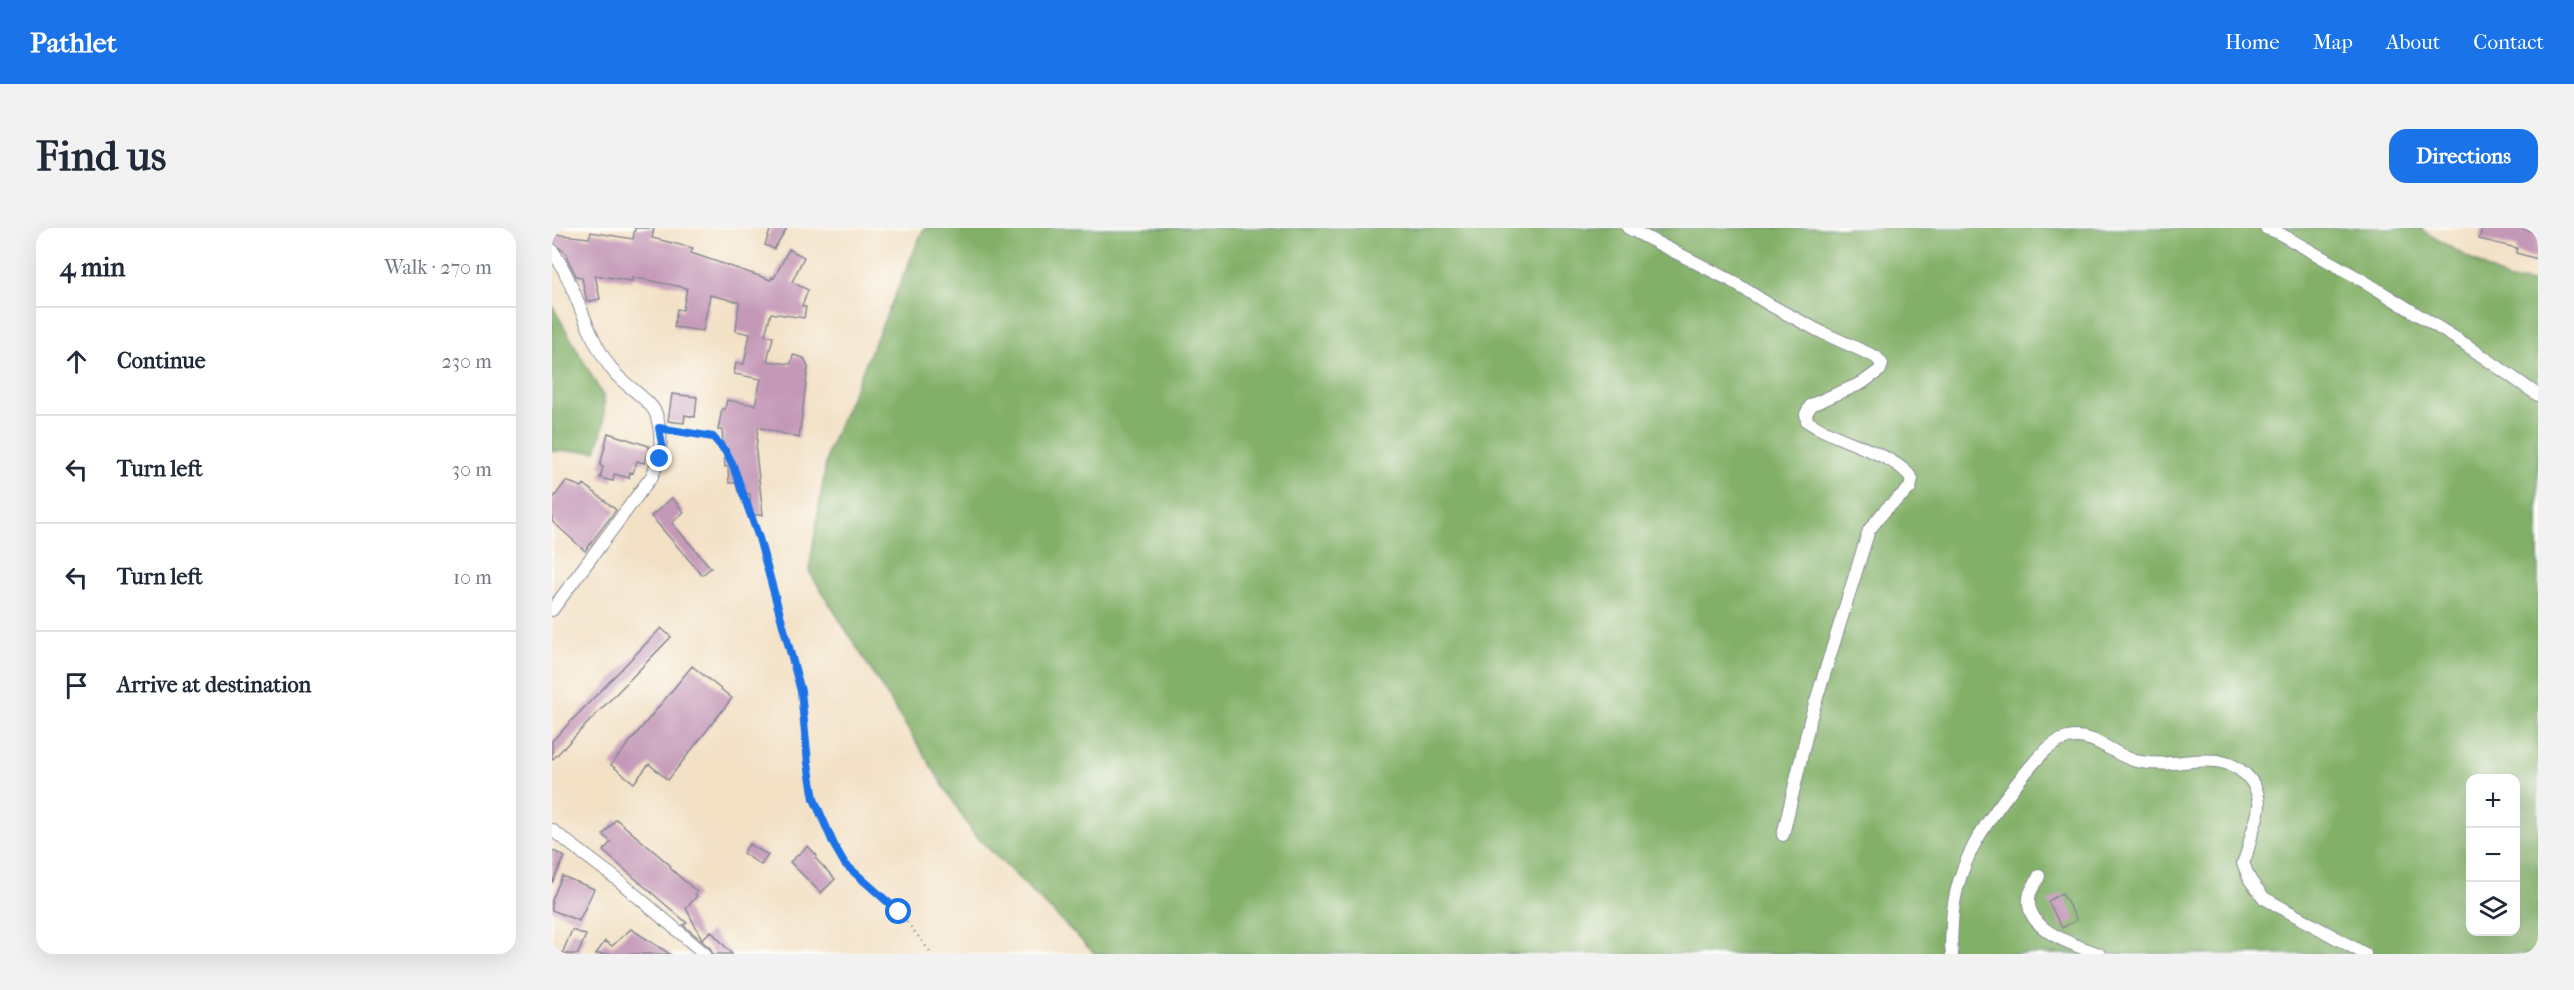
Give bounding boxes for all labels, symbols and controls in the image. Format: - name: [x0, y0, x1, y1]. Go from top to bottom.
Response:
- text: Pathlet: [30, 26, 117, 59]
- text: Home: [2225, 30, 2280, 54]
- text: Map: [2313, 30, 2353, 54]
- text: About: [2386, 30, 2440, 54]
- text: Contact: [2473, 30, 2544, 54]
- button: Directions: [2389, 129, 2538, 183]
- text: Find us: [36, 132, 166, 181]
- text: 4 min: [60, 252, 125, 283]
- text: Walk · 270 m: [384, 256, 492, 279]
- icon: ahead: [60, 345, 93, 378]
- text: Continue: [117, 348, 206, 374]
- text: 230 m: [442, 350, 492, 373]
- route end: [646, 445, 672, 471]
- icon: left: [60, 453, 93, 486]
- text: Turn left: [117, 456, 203, 482]
- text: 30 m: [452, 458, 492, 481]
- icon: left: [60, 561, 93, 594]
- text: Turn left: [117, 564, 203, 590]
- text: 10 m: [453, 566, 492, 589]
- icon: arrive: [60, 669, 93, 702]
- text: Arrive at destination: [117, 672, 311, 698]
- map controls: [2466, 774, 2520, 936]
- button: +: [2466, 774, 2520, 828]
- button: −: [2466, 828, 2520, 882]
- button: layers: [2466, 882, 2520, 936]
- route start: [885, 898, 911, 924]

